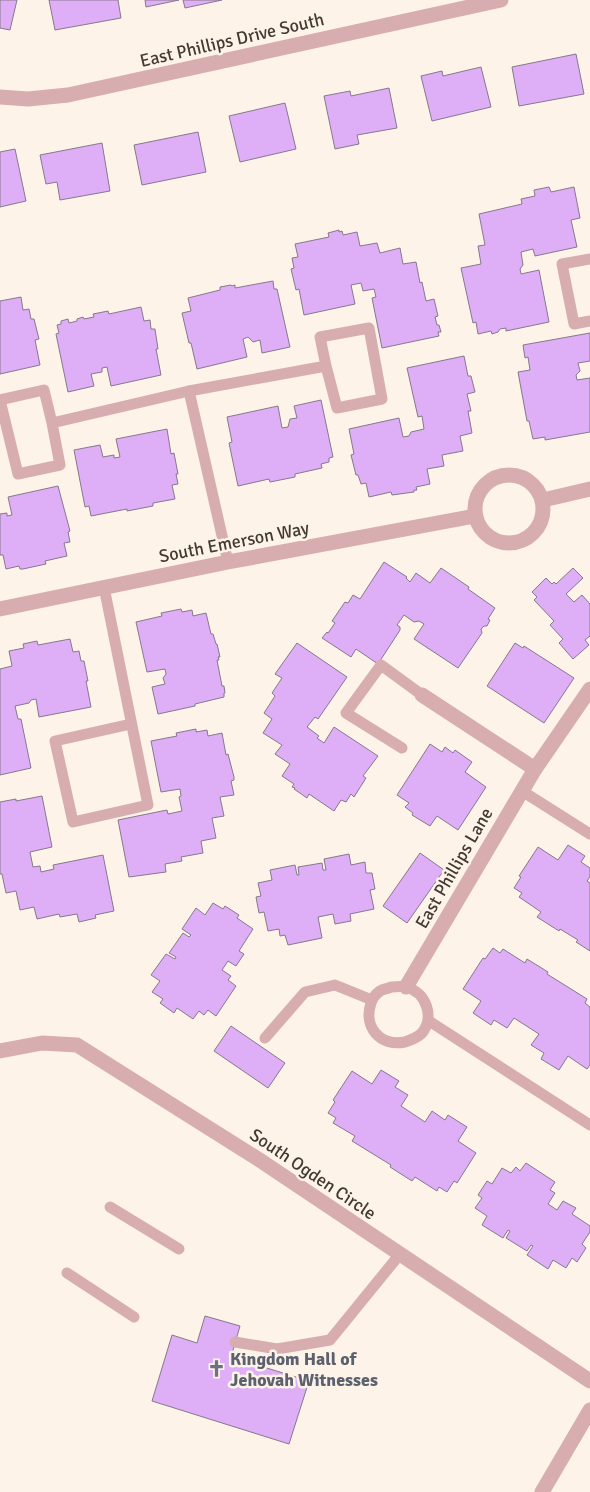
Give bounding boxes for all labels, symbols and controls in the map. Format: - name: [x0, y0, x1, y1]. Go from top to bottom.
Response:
- street label: East Phillips Drive South: [138, 8, 326, 72]
- street label: South Emerson Way: [157, 517, 311, 567]
- street label: East Phillips Lane: [410, 804, 498, 932]
- street label: South Ogden Circle: [246, 1124, 380, 1224]
- place label: Kingdom Hall of Jehovah Witnesses: [230, 1348, 378, 1391]
- church icon: Kingdom Hall of Jehovah Witnesses: [206, 1359, 226, 1379]

